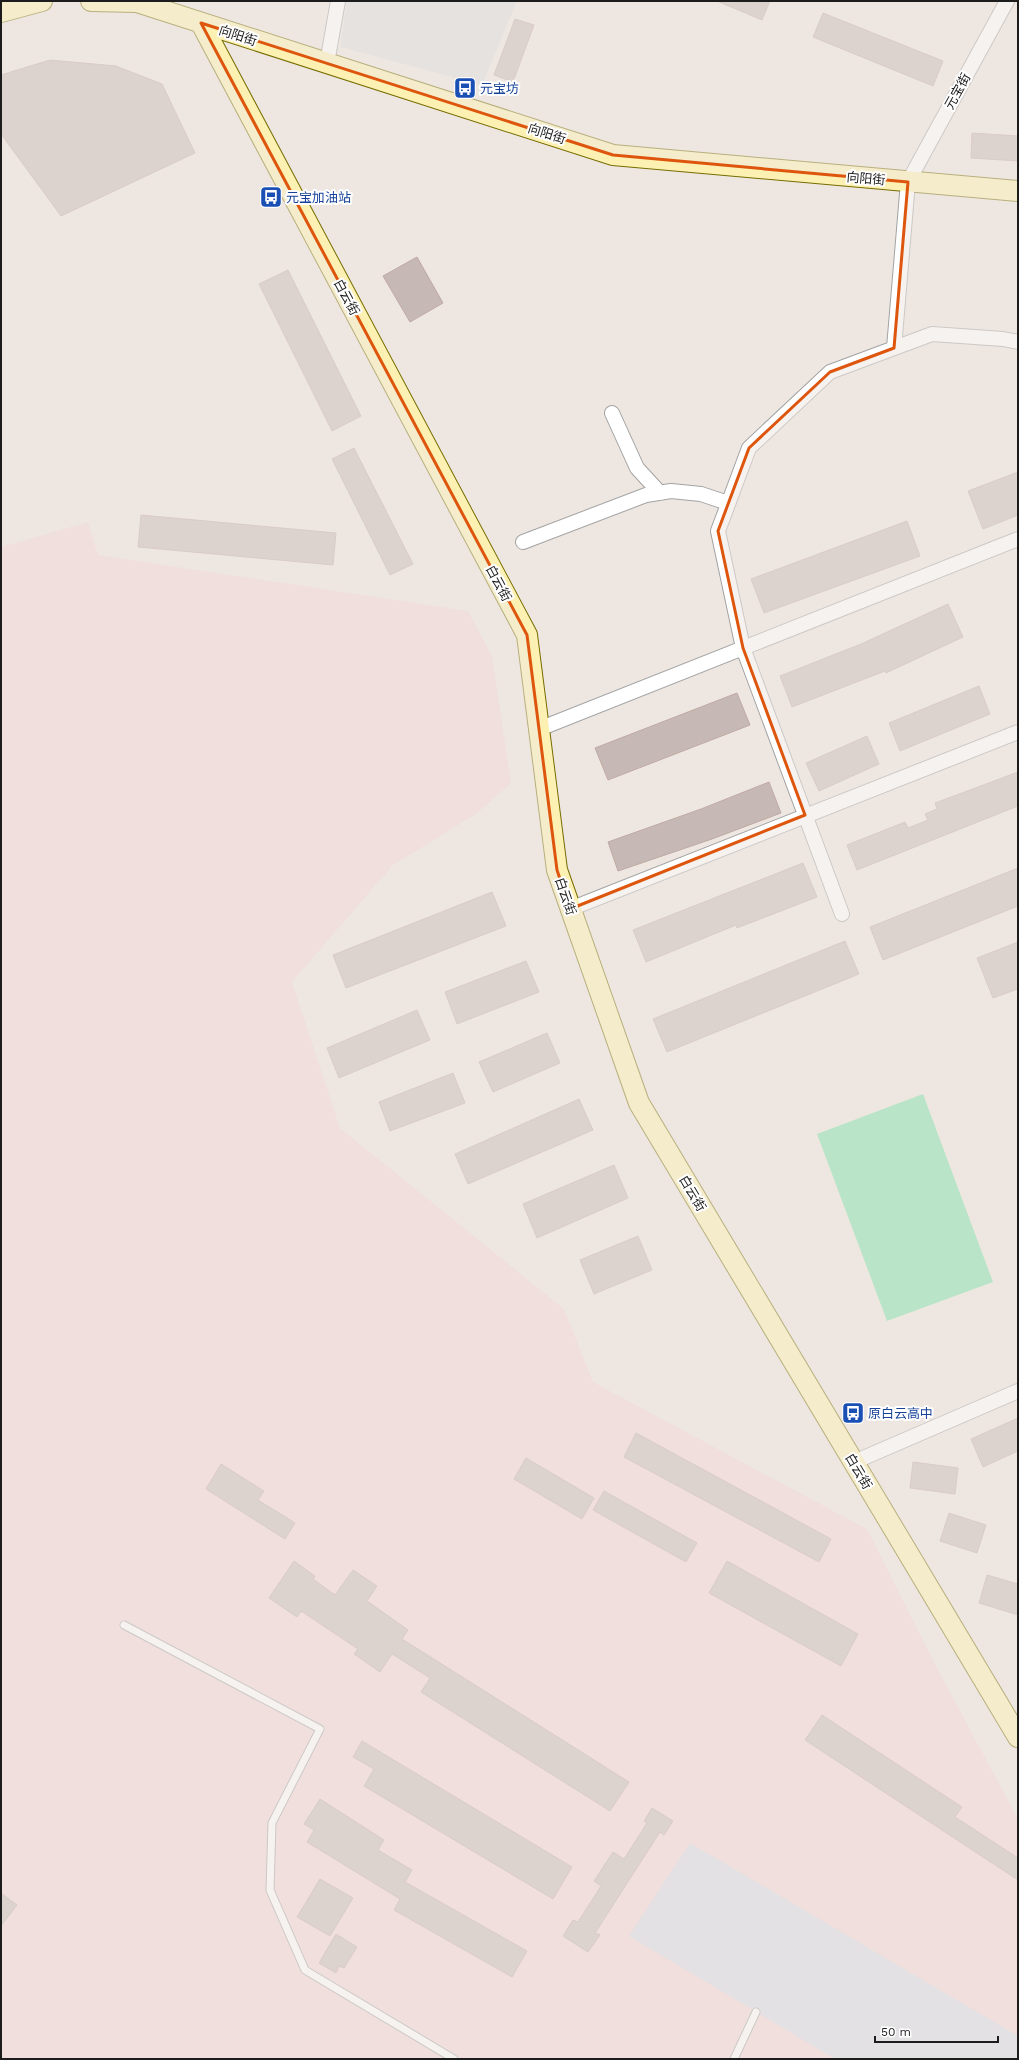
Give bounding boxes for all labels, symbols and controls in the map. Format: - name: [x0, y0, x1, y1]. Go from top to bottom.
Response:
- street label: 向阳街: [217, 22, 259, 49]
- street label: 元宝街: [941, 71, 973, 112]
- bus stop icon: 元宝坊: [452, 75, 478, 101]
- place label: 元宝坊: [480, 81, 519, 96]
- street label: 向阳街: [526, 120, 568, 147]
- street label: 向阳街: [846, 169, 886, 188]
- bus stop icon: 元宝加油站: [258, 184, 284, 210]
- place label: 元宝加油站: [286, 190, 351, 205]
- street label: 白云街: [331, 276, 362, 318]
- street label: 白云街: [483, 562, 514, 604]
- street label: 白云街: [552, 875, 579, 917]
- street label: 白云街: [676, 1173, 709, 1214]
- bus stop icon: 原白云高中: [840, 1400, 866, 1426]
- place label: 原白云高中: [868, 1406, 933, 1421]
- street label: 白云街: [842, 1451, 875, 1492]
- scale bar: [875, 2018, 998, 2044]
- text: 50 m: [881, 2025, 911, 2039]

